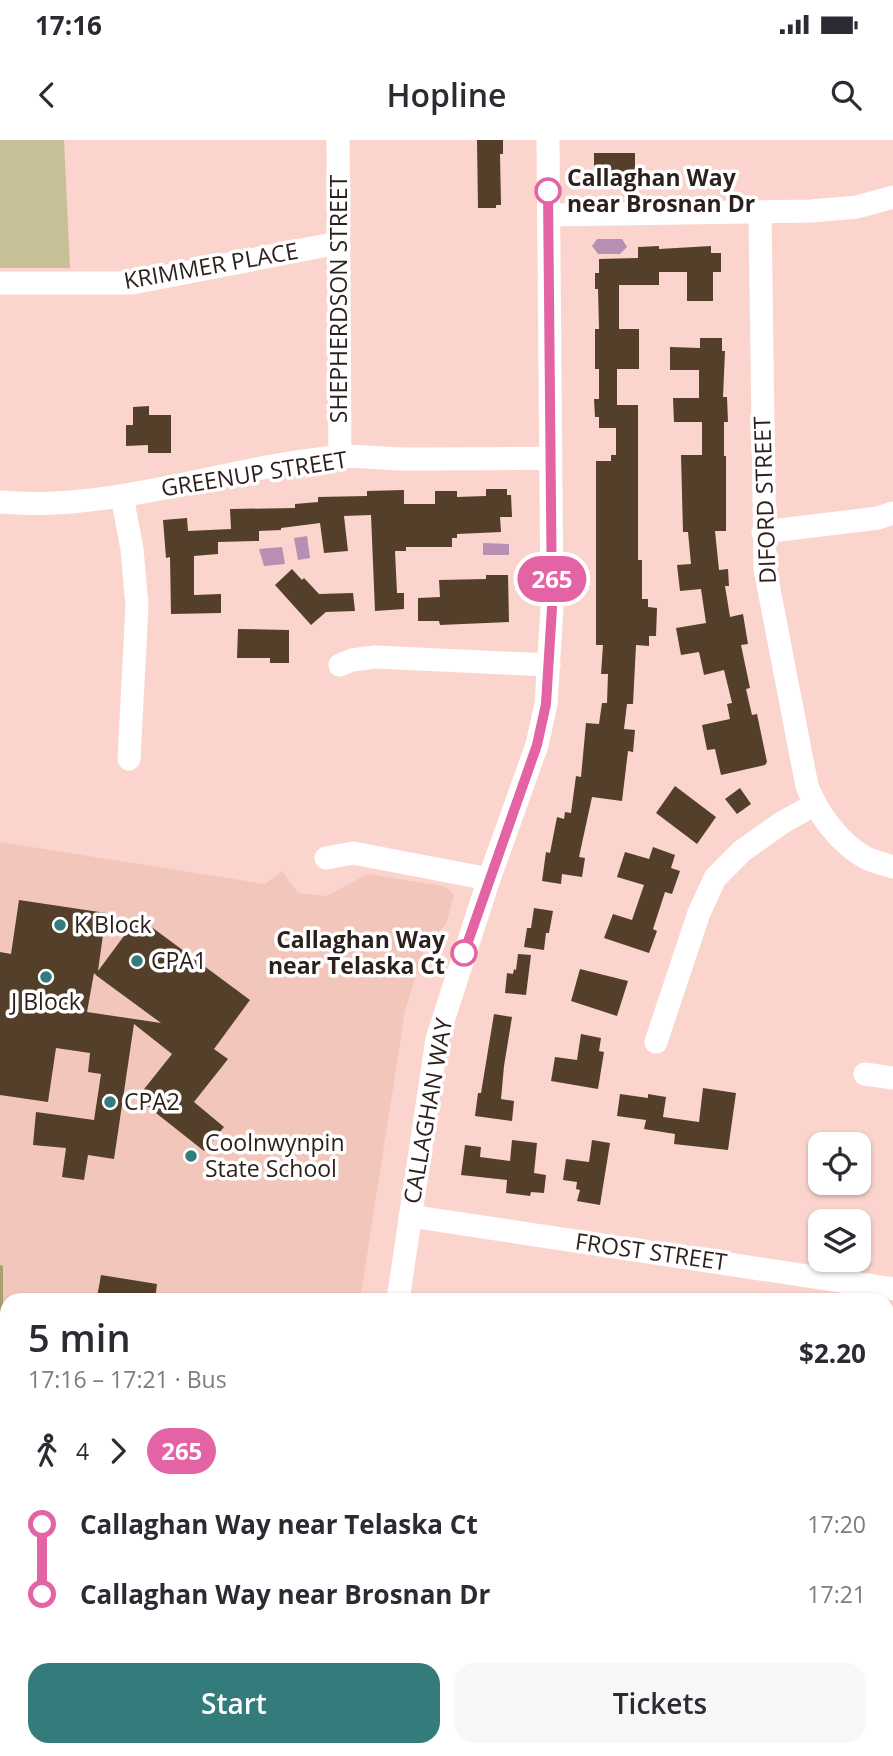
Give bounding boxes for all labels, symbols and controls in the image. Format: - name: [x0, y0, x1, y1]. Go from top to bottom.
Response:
- text: 17:16: [35, 7, 102, 43]
- text: Hopline: [386, 73, 507, 116]
- icon: back: [28, 76, 66, 114]
- icon: search: [827, 76, 865, 114]
- place label: Callaghan Way near Brosnan Dr: [567, 161, 755, 219]
- street label: SHEPHERDSON STREET: [322, 175, 354, 423]
- marker: Callaghan Way near Brosnan Dr: [535, 178, 561, 204]
- street label: KRIMMER PLACE: [121, 234, 301, 296]
- street label: DIFORD STREET: [745, 415, 783, 584]
- street label: GREENUP STREET: [158, 442, 350, 504]
- line badge: 265: [512, 556, 592, 602]
- text: 265: [531, 562, 573, 595]
- place label: K Block: [74, 908, 152, 940]
- marker: K Block: [52, 917, 68, 933]
- place label: Callaghan Way near Telaska Ct: [268, 923, 446, 981]
- marker: Callaghan Way near Telaska Ct: [451, 940, 477, 966]
- place label: CPA1: [151, 944, 207, 976]
- marker: CPA1: [129, 953, 145, 969]
- marker: J Block: [38, 969, 54, 985]
- place label: J Block: [9, 985, 81, 1017]
- street label: CALLAGHAN WAY: [395, 1015, 459, 1206]
- place label: CPA2: [124, 1085, 180, 1117]
- marker: CPA2: [102, 1094, 118, 1110]
- place label: Coolnwynpin State School: [205, 1126, 345, 1184]
- map controls: [808, 1132, 871, 1272]
- button: locate: [808, 1132, 871, 1195]
- marker: Coolnwynpin State School: [183, 1148, 199, 1164]
- button: layers: [808, 1209, 871, 1272]
- street label: FROST STREET: [573, 1225, 729, 1278]
- text: 5 min: [28, 1311, 131, 1363]
- text: $2.20: [799, 1335, 866, 1371]
- text: 17:16 – 17:21 · Bus: [28, 1363, 227, 1395]
- icon: walk: [28, 1432, 66, 1470]
- icon: forward: [99, 1432, 137, 1470]
- text: 265: [161, 1434, 202, 1467]
- text: 4: [76, 1435, 89, 1467]
- text: Callaghan Way near Telaska Ct: [80, 1506, 478, 1542]
- text: 17:20: [807, 1508, 866, 1540]
- text: Callaghan Way near Brosnan Dr: [80, 1576, 490, 1612]
- text: 17:21: [807, 1578, 866, 1610]
- button: Start: [28, 1663, 440, 1743]
- button: Tickets: [454, 1663, 866, 1743]

